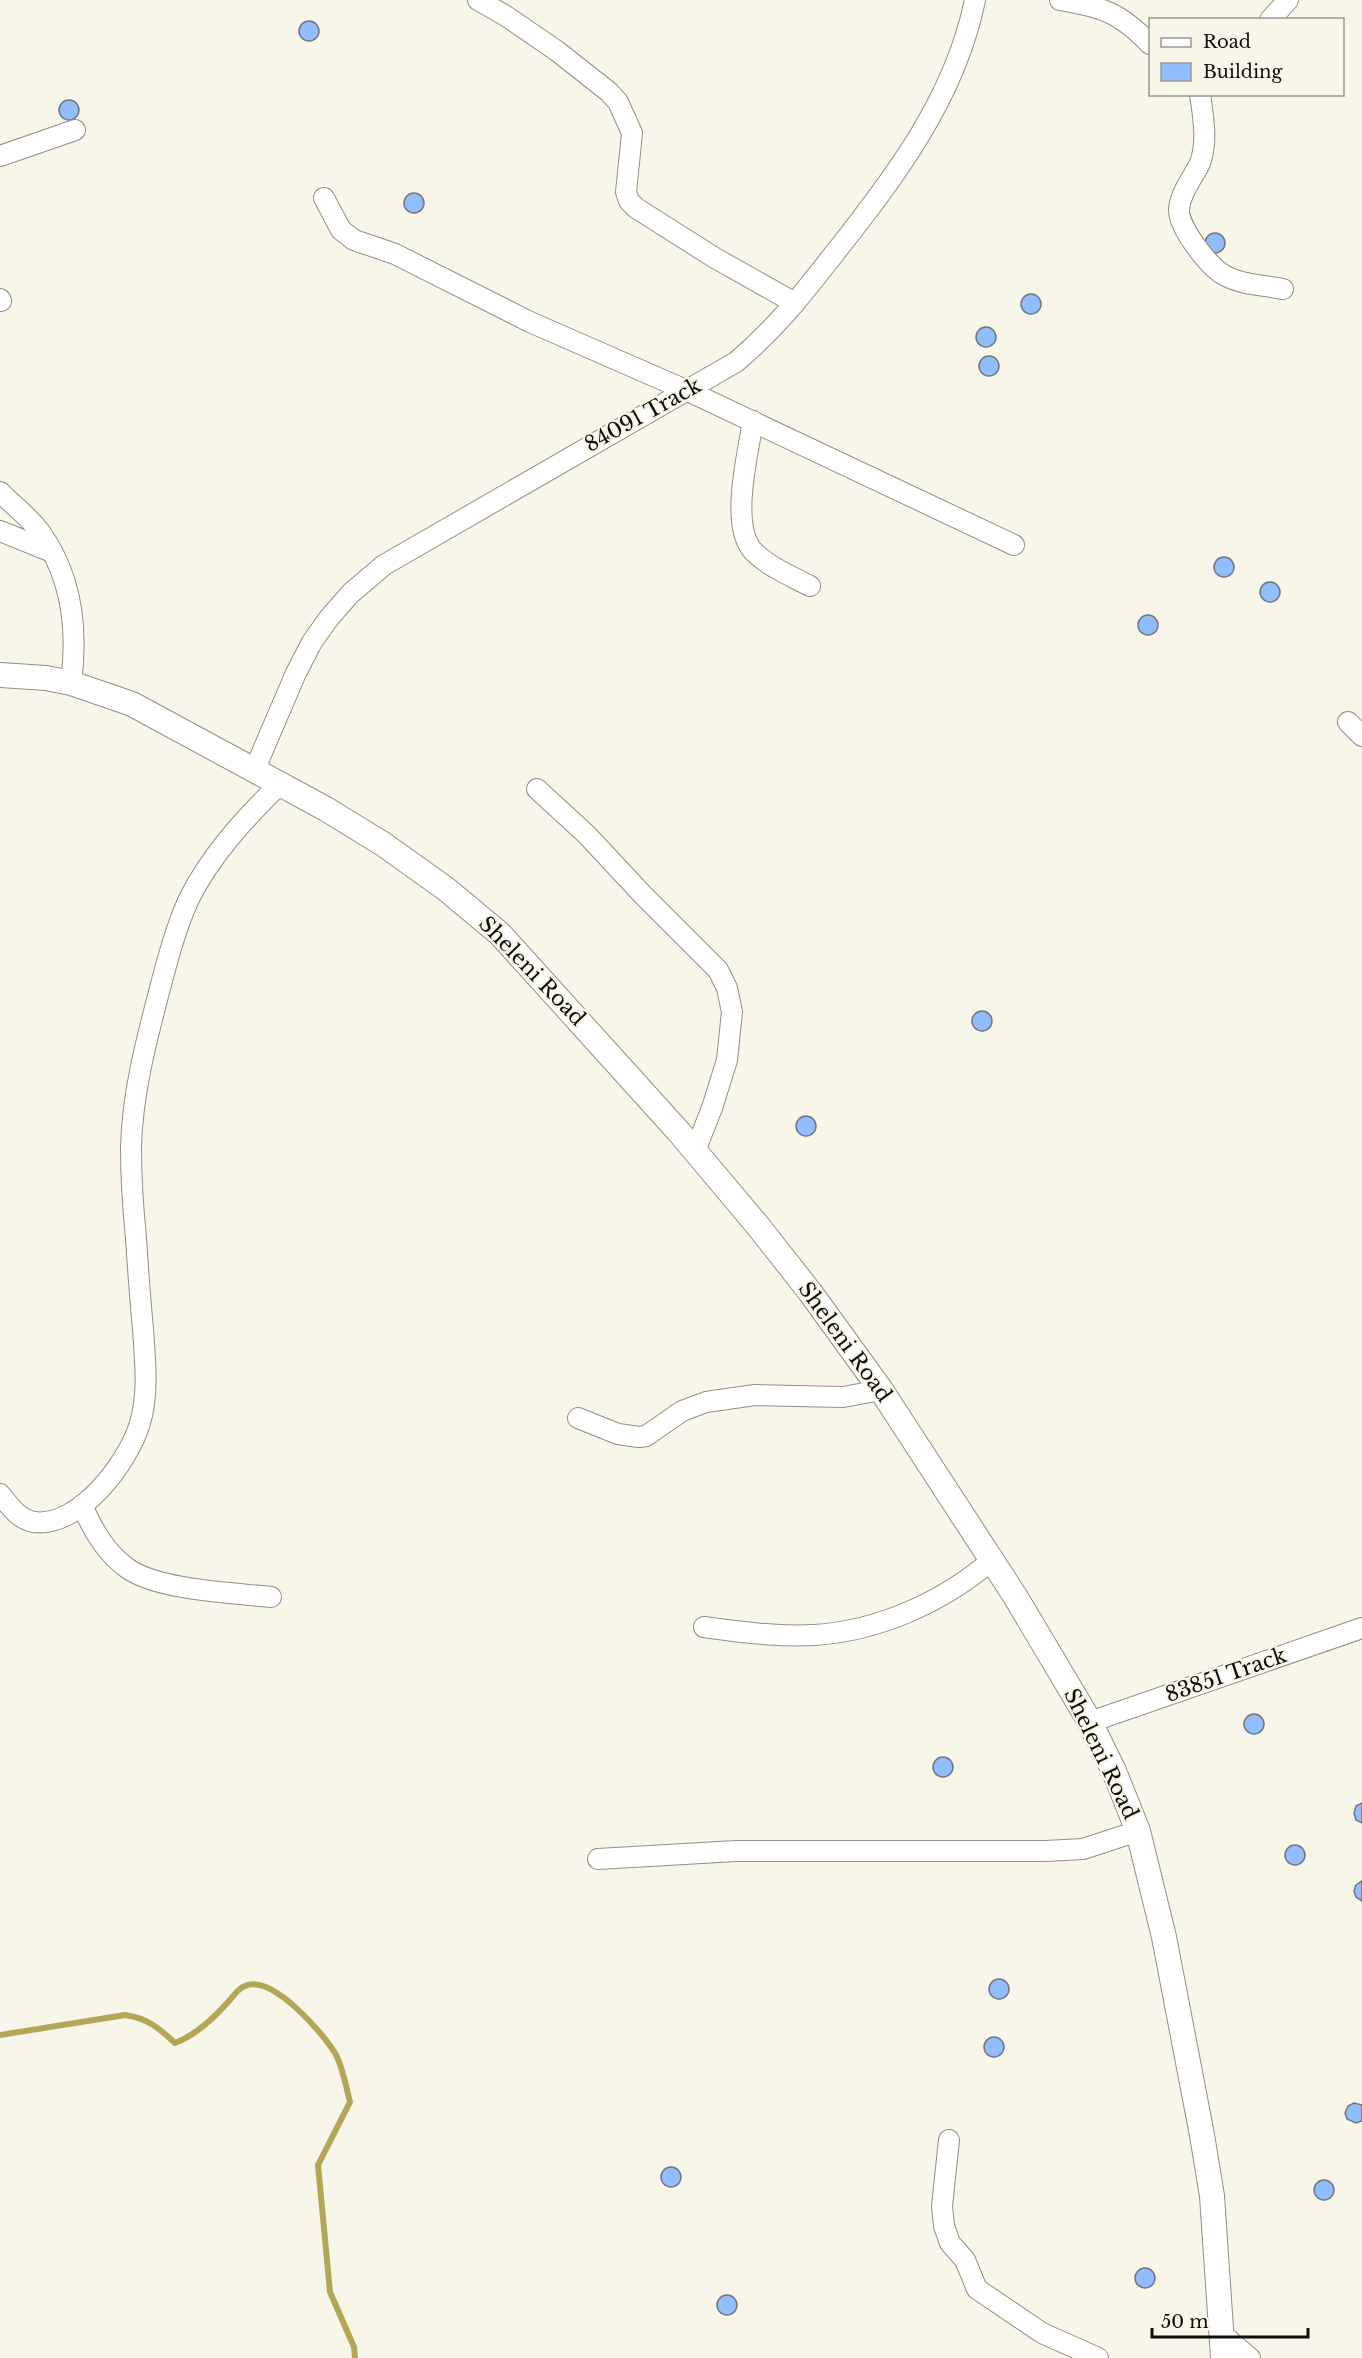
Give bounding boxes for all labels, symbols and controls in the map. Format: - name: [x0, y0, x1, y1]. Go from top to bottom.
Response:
- legend: [1149, 18, 1344, 96]
- text: Road: [1203, 31, 1251, 53]
- text: Building: [1203, 61, 1282, 83]
- street label: 84091 Track: [580, 372, 706, 458]
- street label: Sheleni Road: [473, 911, 591, 1031]
- street label: Sheleni Road: [793, 1277, 897, 1407]
- street label: 83851 Track: [1162, 1642, 1290, 1708]
- street label: Sheleni Road: [1058, 1684, 1144, 1824]
- scale bar: [1152, 2301, 1308, 2339]
- text: 50 m: [1161, 2311, 1209, 2333]

